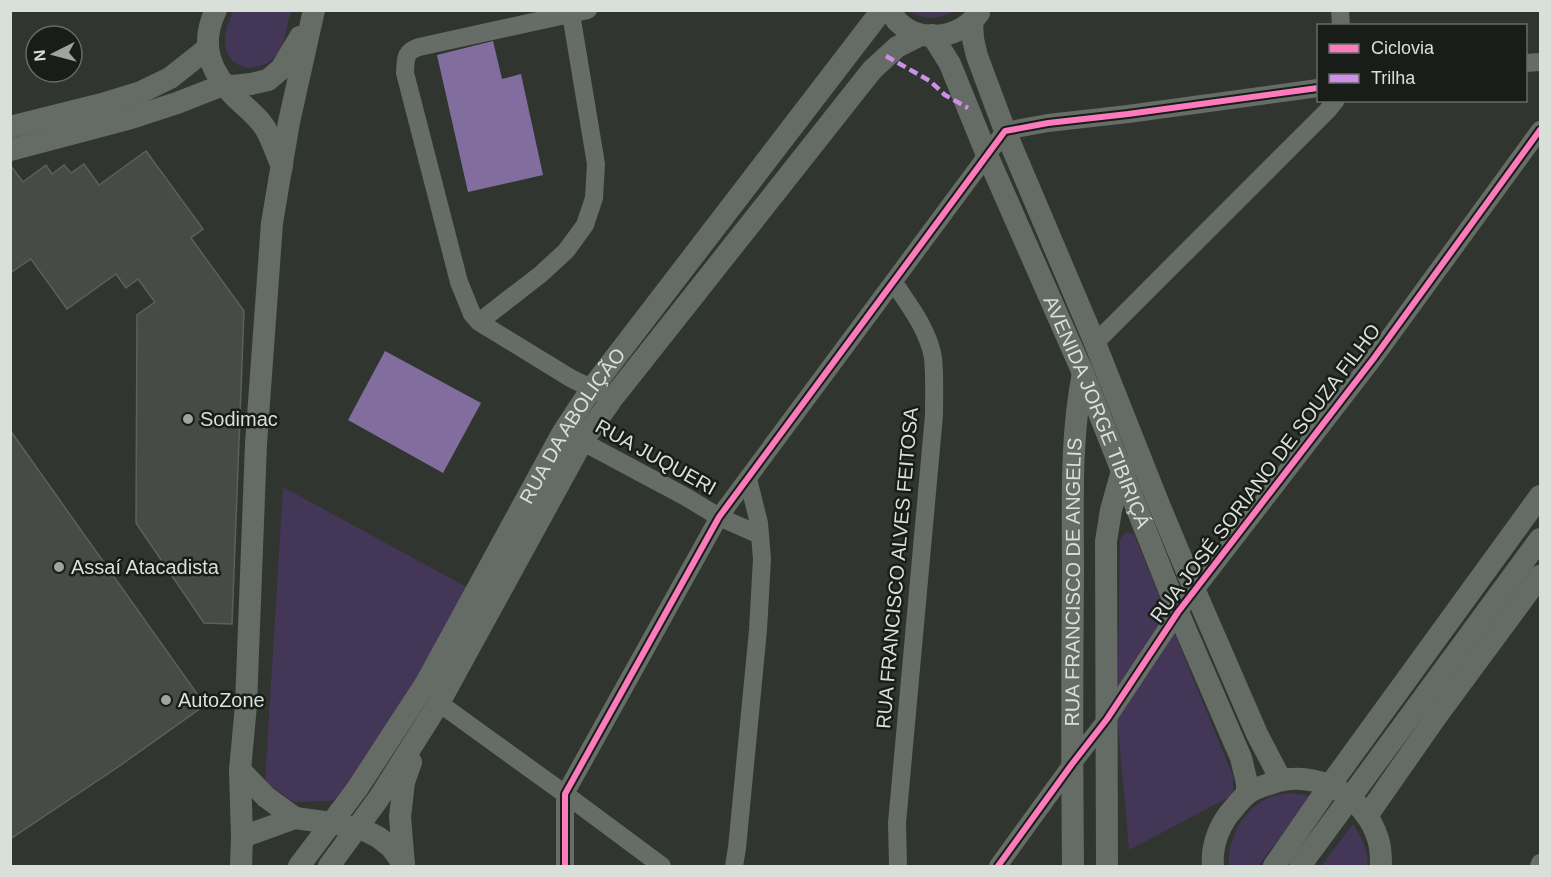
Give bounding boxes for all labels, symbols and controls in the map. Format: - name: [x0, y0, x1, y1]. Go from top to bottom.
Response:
- north arrow: [24, 24, 84, 84]
- legend: [1317, 24, 1527, 102]
- text: Ciclovia: [1371, 38, 1435, 58]
- text: N: [31, 49, 49, 62]
- text: Trilha: [1371, 68, 1416, 88]
- street label: AVENIDA JORGE TIBIRIÇÁ: [1039, 292, 1155, 532]
- street label: RUA JOSÉ SORIANO DE SOUZA FILHO: [1146, 319, 1384, 627]
- street label: RUA DA ABOLIÇÃO: [515, 344, 630, 507]
- street label: RUA FRANCISCO ALVES FEITOSA: [872, 406, 922, 730]
- place label: Sodimac: [200, 408, 278, 430]
- marker: Sodimac: [181, 412, 195, 426]
- street label: RUA JUQUERI: [592, 415, 720, 499]
- street label: RUA FRANCISCO DE ANGELIS: [1061, 437, 1086, 727]
- place label: Assaí Atacadista: [71, 556, 220, 578]
- marker: Assaí Atacadista: [52, 560, 66, 574]
- place label: AutoZone: [178, 689, 265, 711]
- marker: AutoZone: [159, 693, 173, 707]

